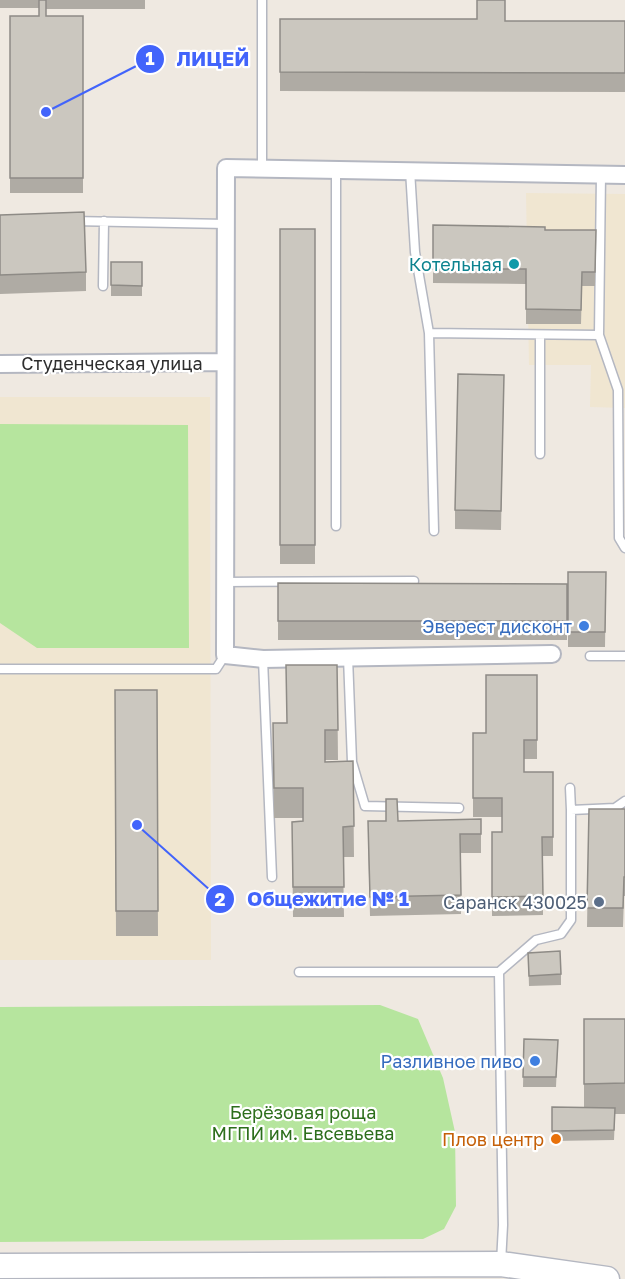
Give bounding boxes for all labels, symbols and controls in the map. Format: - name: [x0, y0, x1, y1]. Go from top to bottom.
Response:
- callout: ЛИЦЕЙ: [135, 40, 262, 78]
- text: ЛИЦЕЙ: [177, 46, 249, 70]
- text: 1: [145, 47, 155, 69]
- place label: Котельная: [409, 253, 502, 275]
- marker: Котельная: [507, 257, 521, 271]
- street label: Студенческая улица: [21, 352, 203, 374]
- place label: Эверест дисконт: [422, 615, 572, 637]
- marker: Эверест дисконт: [577, 619, 591, 633]
- callout: Общежитие № 1: [205, 880, 421, 918]
- text: Общежитие № 1: [247, 886, 409, 910]
- text: 2: [215, 888, 226, 910]
- place label: Саранск 430025: [443, 891, 587, 913]
- marker: Саранск 430025: [592, 895, 606, 909]
- place label: Разливное пиво: [380, 1050, 523, 1072]
- marker: Разливное пиво: [528, 1054, 542, 1068]
- park label: Берёзовая роща МГПИ им. Евсевьева: [211, 1101, 395, 1144]
- place label: Плов центр: [442, 1128, 544, 1150]
- marker: Плов центр: [549, 1132, 563, 1146]

